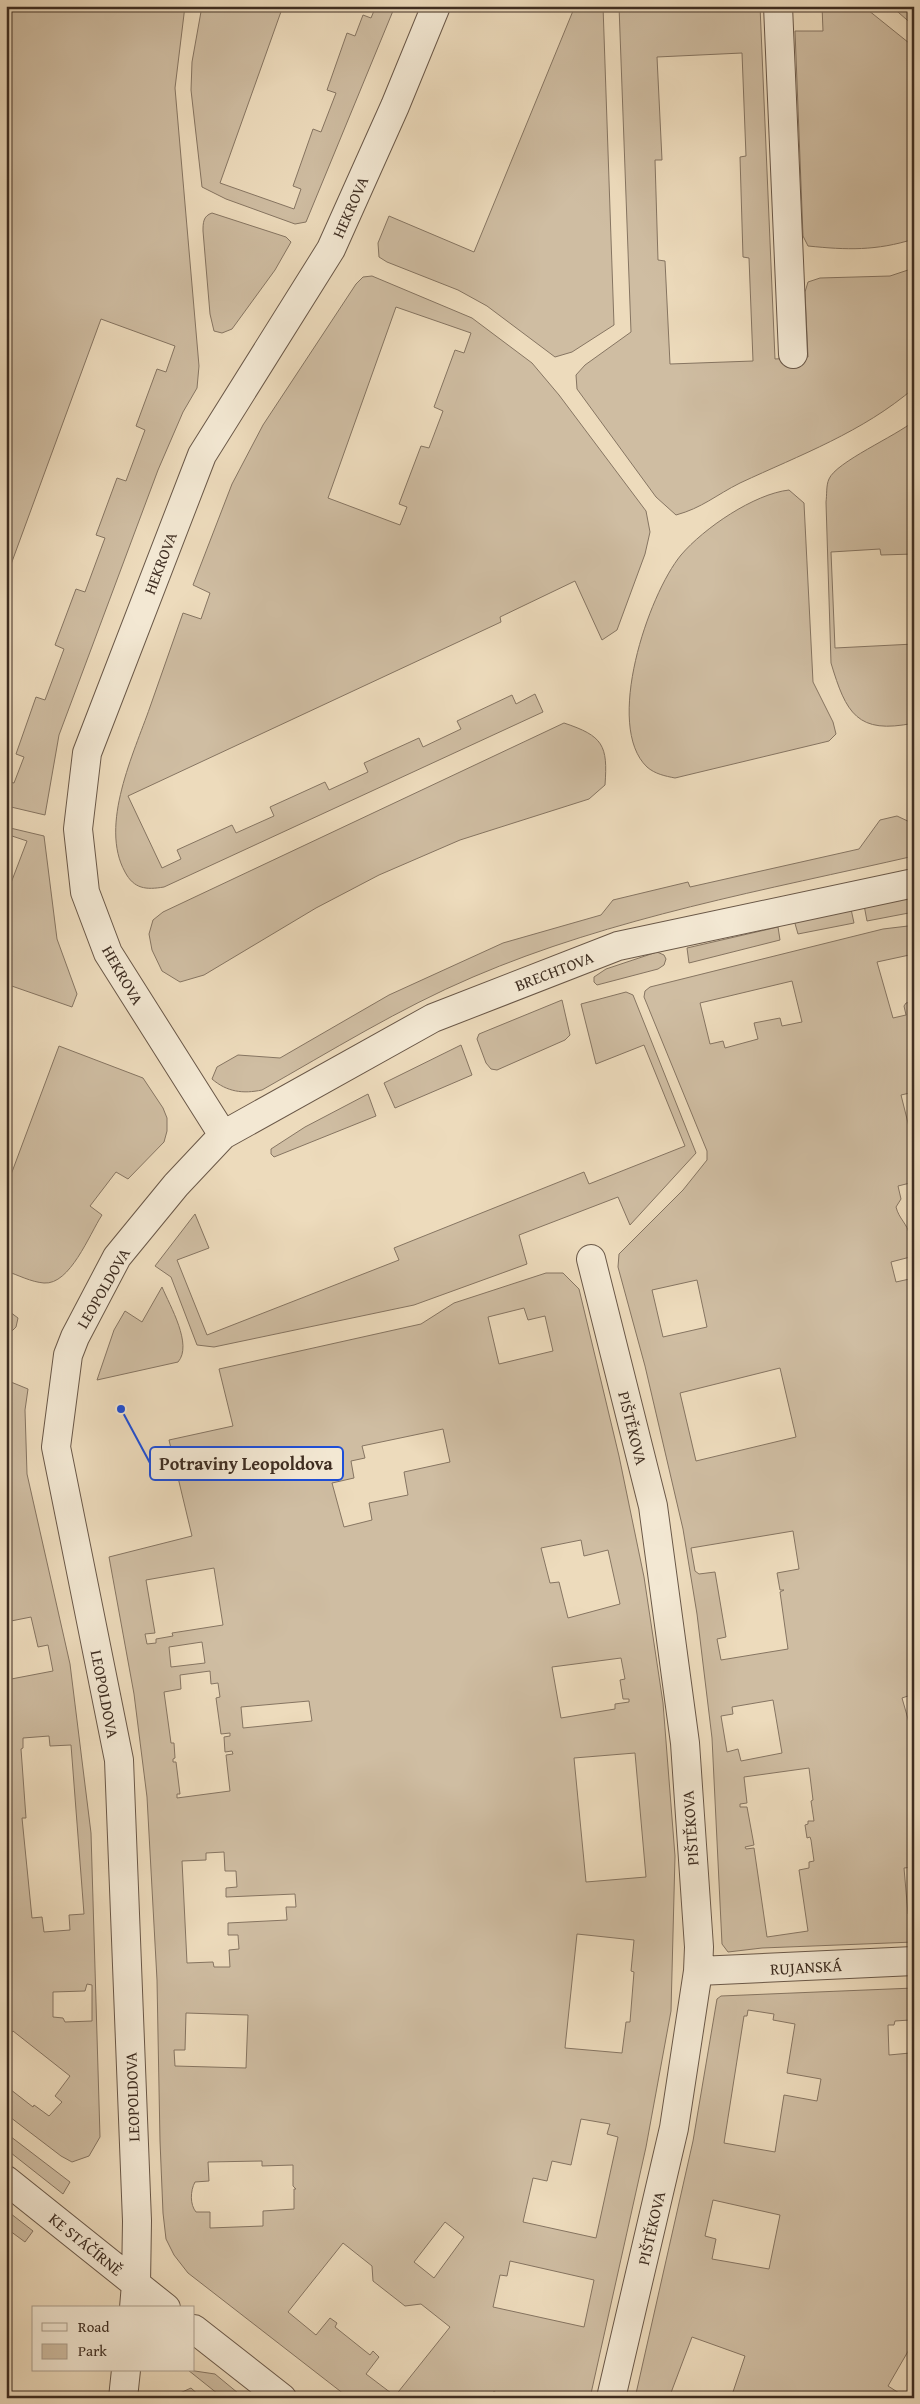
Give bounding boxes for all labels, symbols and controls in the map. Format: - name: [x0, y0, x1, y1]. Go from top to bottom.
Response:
- street label: HEKROVA: [326, 172, 374, 242]
- street label: HEKROVA: [137, 528, 183, 598]
- street label: HEKROVA: [96, 941, 150, 1010]
- street label: BRECHTOVA: [511, 945, 597, 997]
- street label: LEOPOLDOVA: [70, 1243, 136, 1333]
- street label: PIŠTĚKOVA: [612, 1389, 654, 1468]
- callout: Potraviny Leopoldova: [150, 1447, 343, 1480]
- text: Potraviny Leopoldova: [159, 1450, 333, 1477]
- street label: LEOPOLDOVA: [85, 1648, 125, 1740]
- street label: PIŠTĚKOVA: [675, 1789, 705, 1866]
- street label: RUJANSKÁ: [769, 1953, 843, 1981]
- street label: LEOPOLDOVA: [118, 2052, 146, 2142]
- street label: PIŠTĚKOVA: [631, 2188, 671, 2267]
- street label: KE STÁČÍRNĚ: [44, 2207, 128, 2281]
- legend: [32, 2306, 195, 2372]
- text: Road: [78, 2316, 109, 2337]
- text: Park: [78, 2340, 107, 2361]

